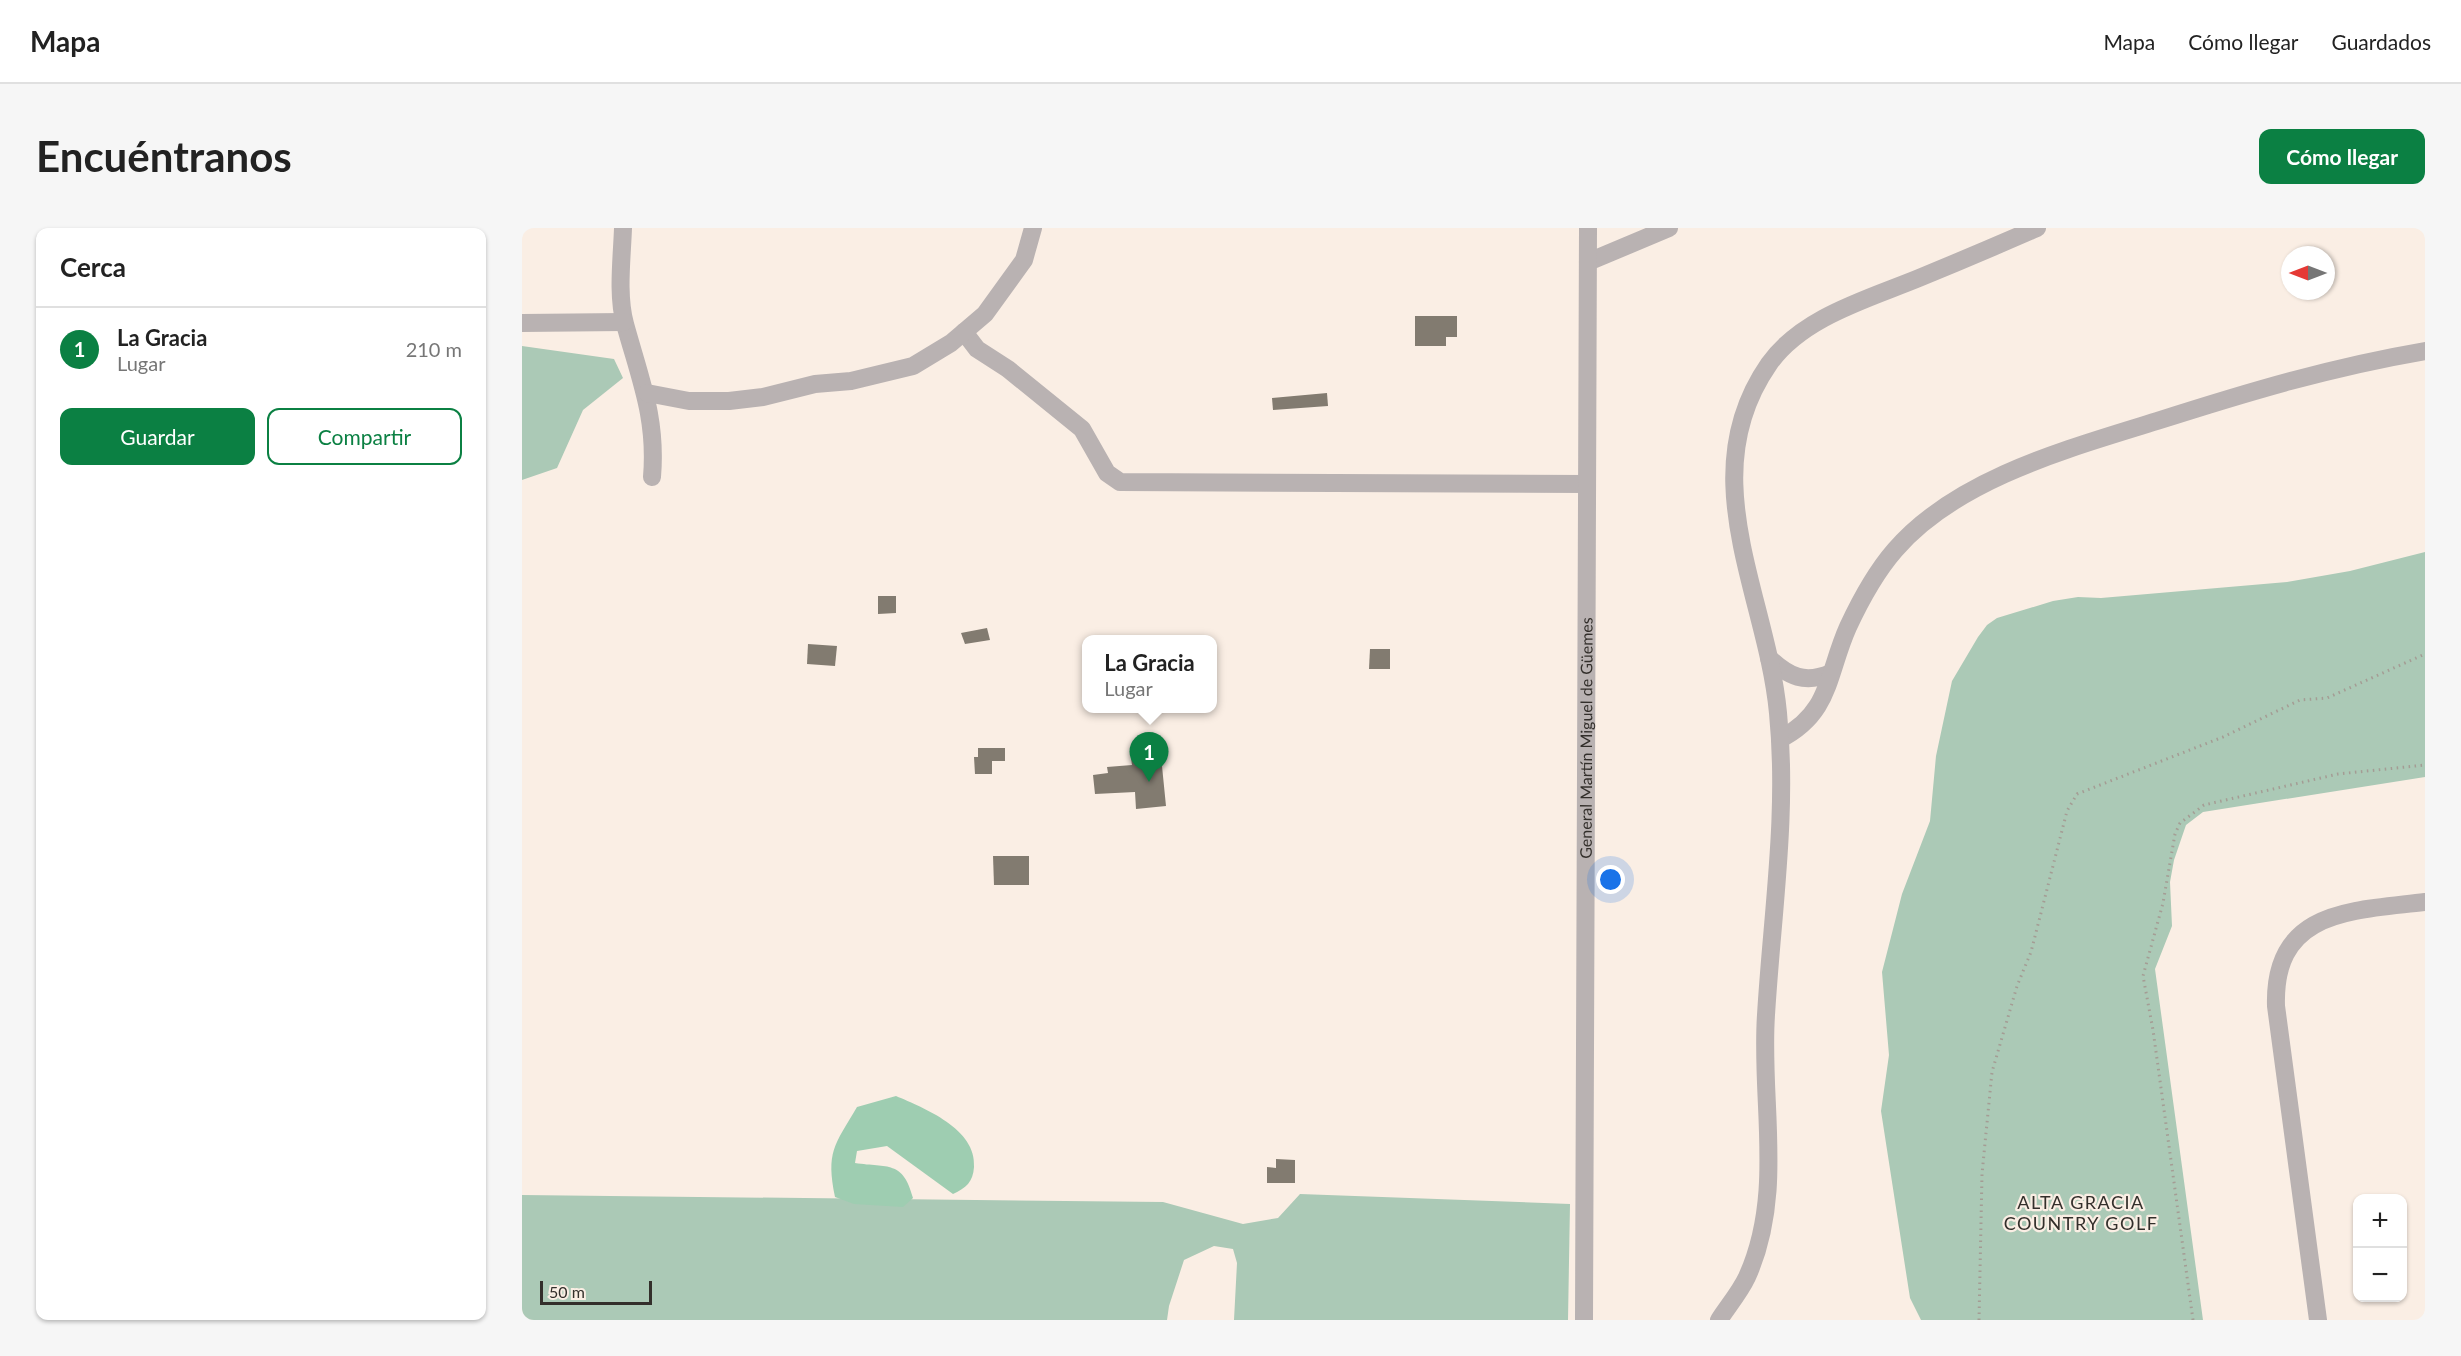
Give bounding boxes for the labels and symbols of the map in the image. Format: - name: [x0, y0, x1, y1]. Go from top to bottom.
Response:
- north arrow: [2281, 246, 2335, 300]
- street label: General Martín Miguel de Güemes: [1576, 617, 1596, 859]
- pin: 1: [1130, 732, 1168, 782]
- your location: [1596, 865, 1625, 894]
- district label: ALTA GRACIA COUNTRY GOLF: [2004, 1191, 2158, 1234]
- scale bar: [540, 1278, 652, 1306]

